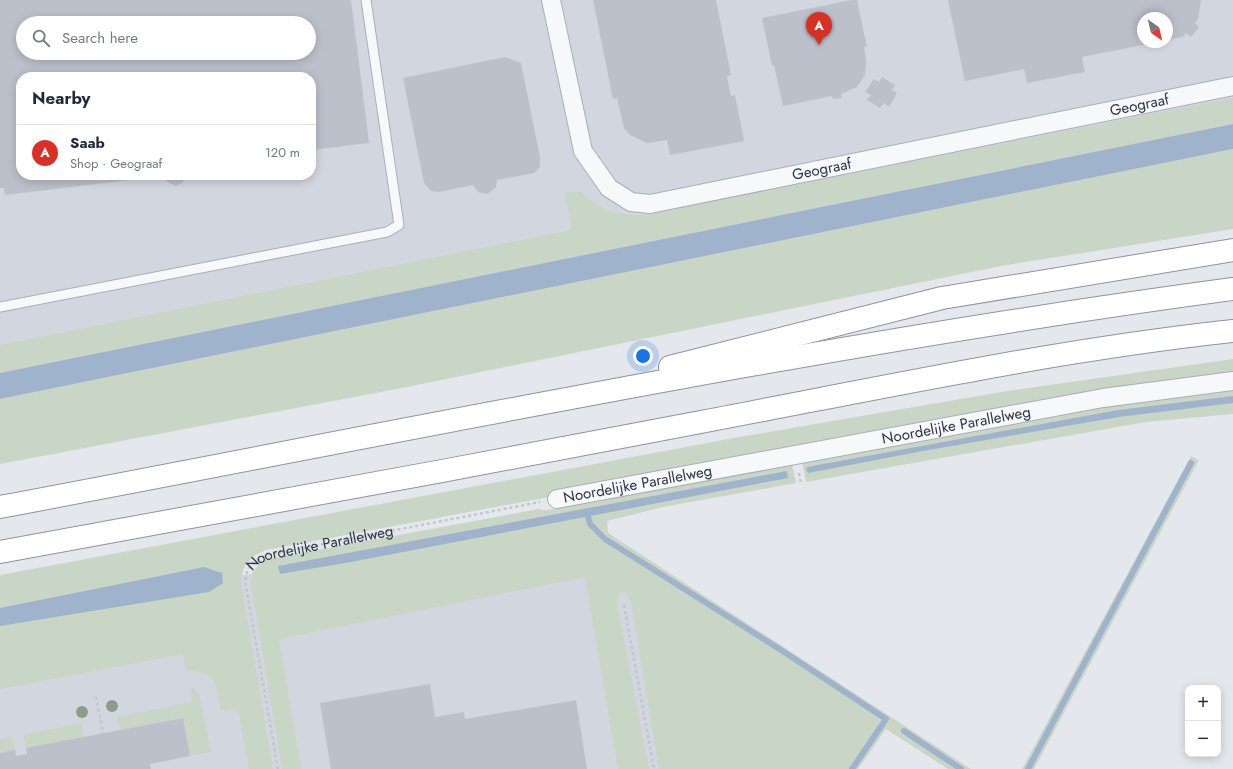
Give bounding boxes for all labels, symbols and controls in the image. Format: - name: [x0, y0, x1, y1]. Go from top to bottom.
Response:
- pin: A: [806, 12, 832, 45]
- north arrow: [1137, 12, 1173, 48]
- search box: [16, 16, 316, 60]
- icon: search: [30, 27, 52, 49]
- text: Search here: [62, 27, 138, 49]
- text: Nearby: [32, 86, 90, 110]
- street label: Geograaf: [1108, 88, 1172, 122]
- text: Saab: [70, 132, 105, 154]
- text: A: [40, 143, 50, 162]
- text: 120 m: [265, 143, 300, 162]
- street label: Geograaf: [790, 152, 854, 186]
- text: Shop · Geograaf: [70, 154, 162, 173]
- your location: [633, 346, 653, 366]
- street label: Noordelijke Parallelweg: [880, 401, 1032, 450]
- street label: Noordelijke Parallelweg: [561, 460, 714, 509]
- street label: Noordelijke Parallelweg: [241, 520, 395, 575]
- map controls: [1185, 685, 1221, 757]
- button: +: [1185, 685, 1221, 721]
- button: −: [1185, 721, 1221, 757]

